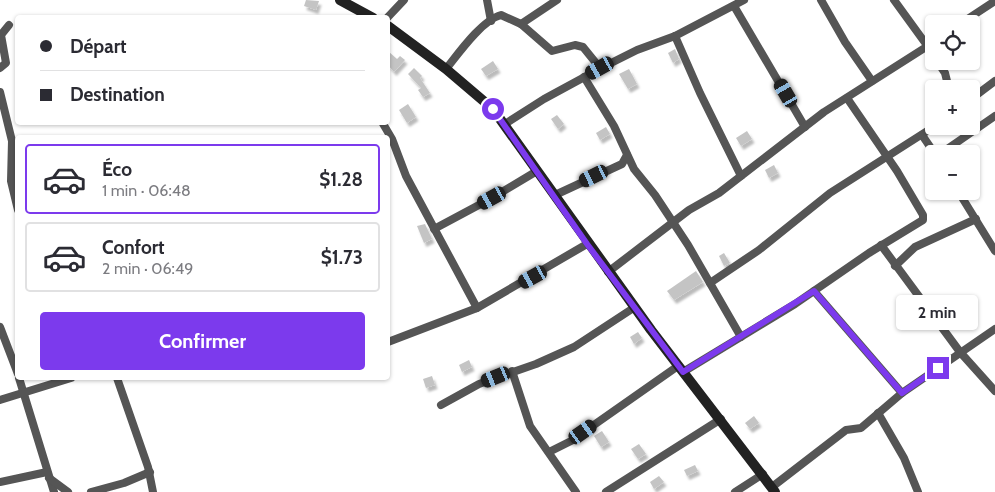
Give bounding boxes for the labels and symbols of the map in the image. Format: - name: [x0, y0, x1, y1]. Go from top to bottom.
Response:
- car: [583, 54, 616, 82]
- car: [772, 76, 799, 110]
- route start: [482, 98, 504, 120]
- car: [577, 163, 610, 189]
- car: [475, 184, 508, 212]
- car: [516, 263, 549, 291]
- callout: 2 min: [897, 296, 979, 330]
- route end: [927, 357, 949, 379]
- car: [479, 364, 512, 390]
- car: [566, 417, 599, 447]

